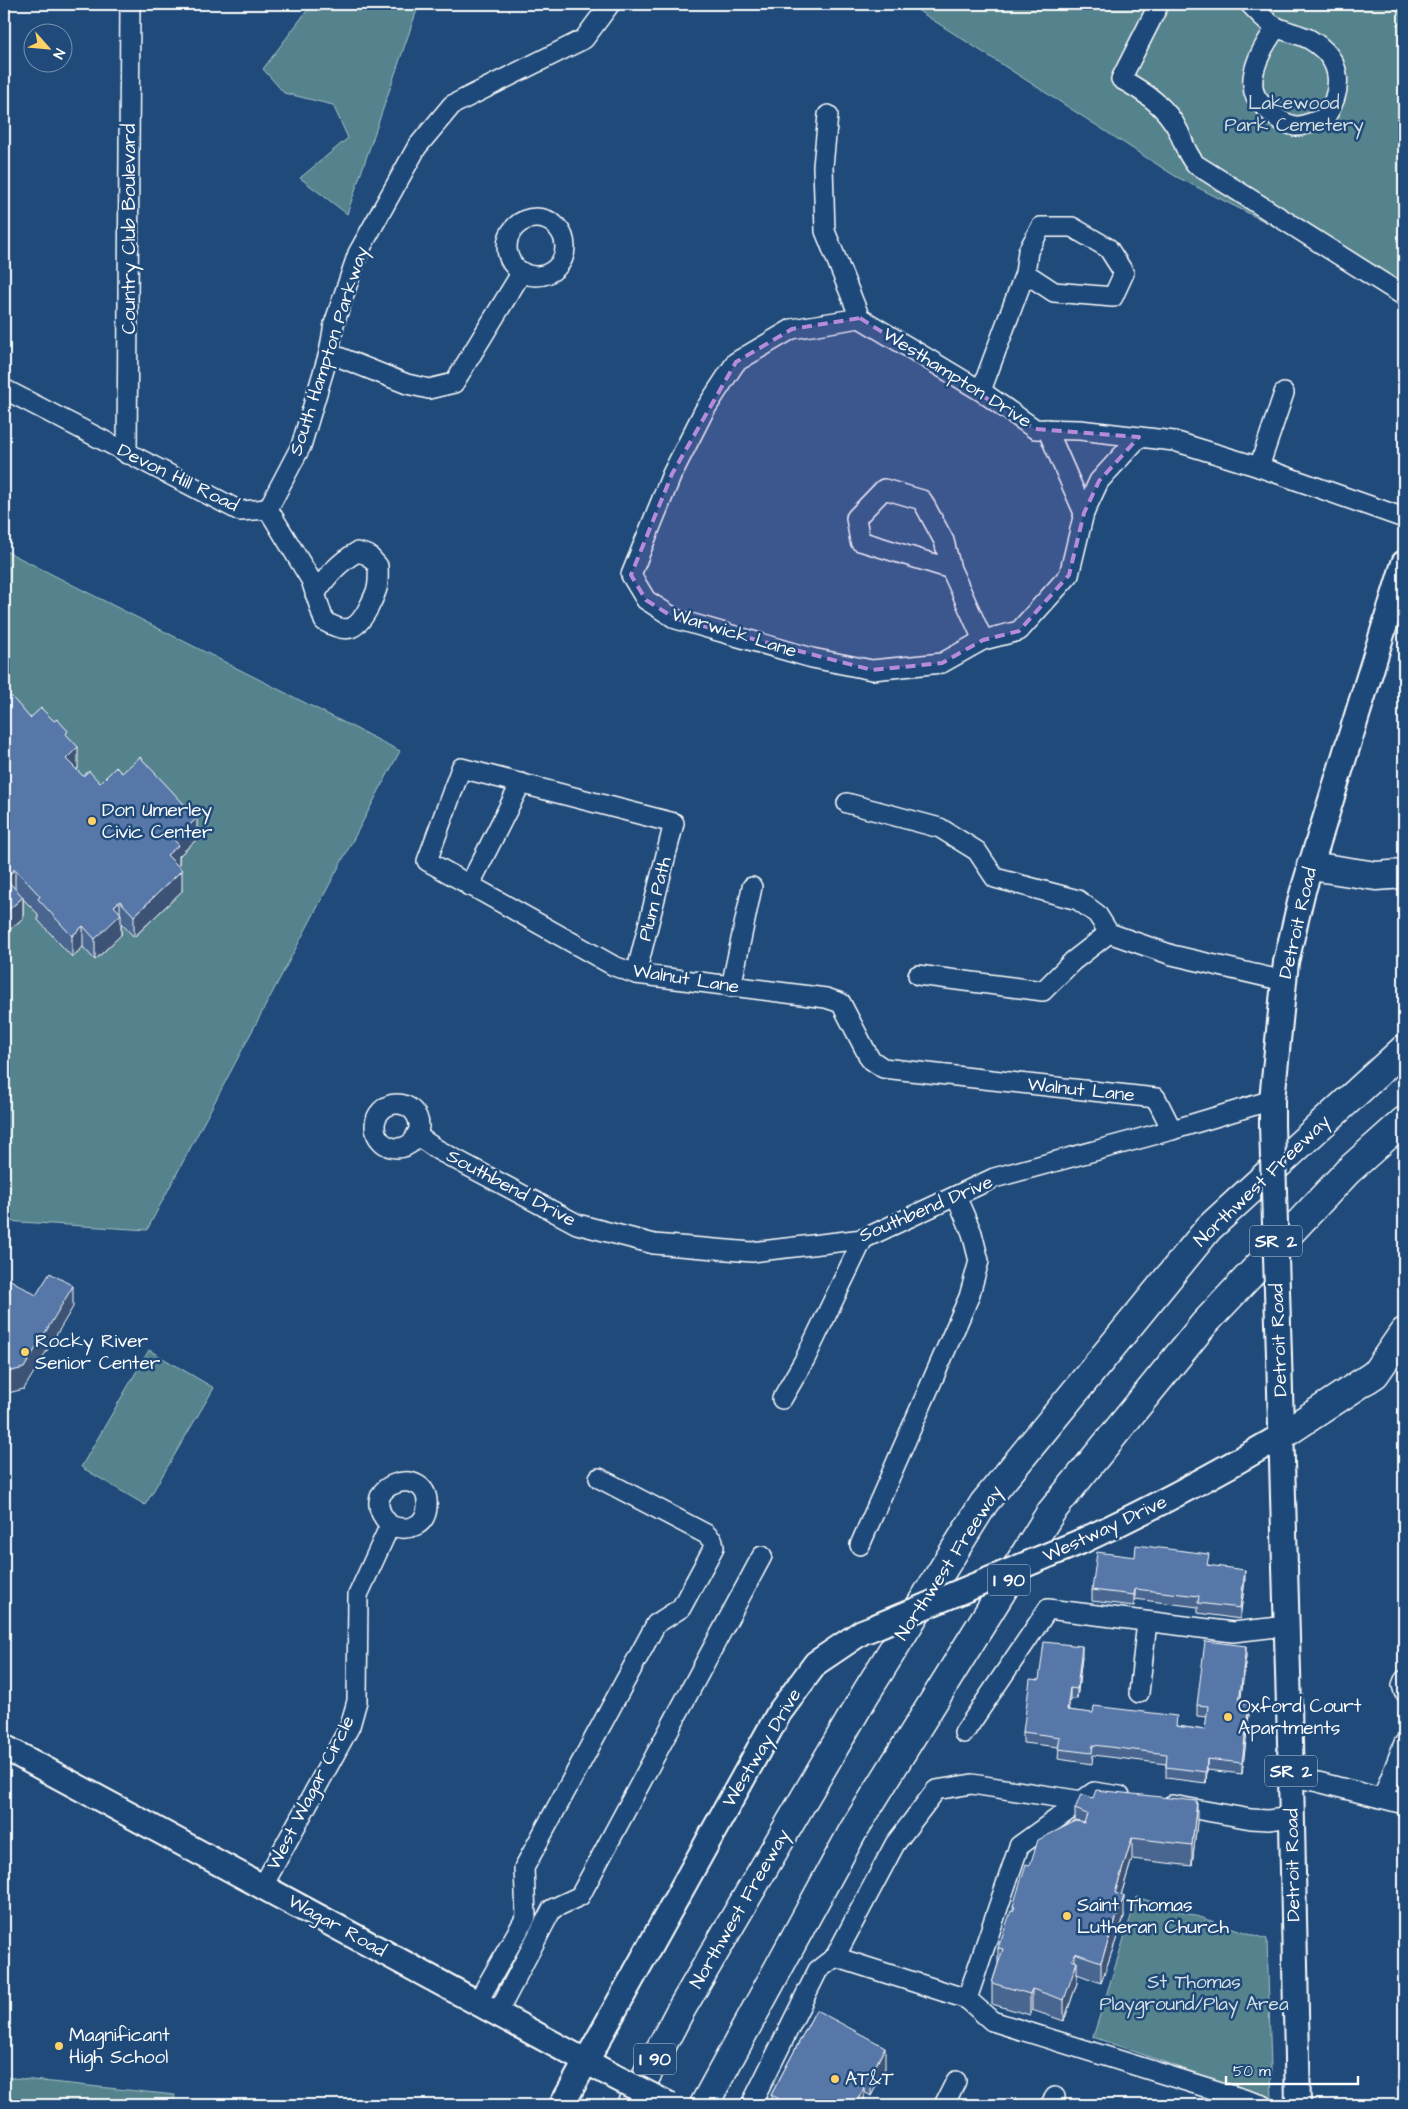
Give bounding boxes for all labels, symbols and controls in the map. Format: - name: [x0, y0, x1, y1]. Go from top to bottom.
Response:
- north arrow: [22, 22, 72, 72]
- text: N: [48, 45, 70, 62]
- park label: Lakewood Park Cemetery: [1224, 90, 1364, 140]
- street label: Country Club Boulevard: [116, 123, 144, 334]
- street label: South Hampton Parkway: [282, 242, 377, 459]
- street label: Westhampton Drive: [877, 321, 1037, 435]
- street label: Devon Hill Road: [113, 437, 243, 519]
- street label: Warwick Lane: [668, 601, 800, 665]
- place label: Don Umerley Civic Center: [102, 797, 213, 846]
- marker: Don Umerley Civic Center: [86, 815, 98, 827]
- street label: Plum Path: [631, 853, 679, 944]
- street label: Detroit Road: [1272, 865, 1324, 981]
- street label: Walnut Lane: [631, 957, 741, 1001]
- street label: Walnut Lane: [1026, 1071, 1136, 1109]
- street label: Northwest Freeway: [1188, 1108, 1337, 1254]
- street label: Southbend Drive: [441, 1142, 581, 1234]
- street label: Southbend Drive: [855, 1169, 997, 1249]
- road number: SR 2: [1250, 1226, 1302, 1256]
- street label: Detroit Road: [1264, 1283, 1294, 1397]
- place label: Rocky River Senior Center: [35, 1328, 161, 1377]
- marker: Rocky River Senior Center: [19, 1346, 31, 1358]
- street label: Northwest Freeway: [889, 1480, 1011, 1647]
- street label: Westway Drive: [1038, 1488, 1172, 1571]
- road number: I 90: [988, 1564, 1030, 1596]
- street label: Westway Drive: [716, 1684, 809, 1813]
- place label: Oxford Court Apartments: [1238, 1693, 1362, 1742]
- street label: West Wagar Circle: [260, 1711, 363, 1875]
- marker: Oxford Court Apartments: [1222, 1711, 1234, 1723]
- road number: SR 2: [1265, 1755, 1317, 1786]
- street label: Detroit Road: [1279, 1808, 1307, 1922]
- street label: Northwest Freeway: [683, 1824, 798, 1994]
- street label: Wagar Road: [282, 1888, 391, 1965]
- place label: Saint Thomas Lutheran Church: [1077, 1892, 1229, 1941]
- marker: Saint Thomas Lutheran Church: [1061, 1910, 1073, 1922]
- park label: St Thomas Playground/Play Area: [1099, 1969, 1289, 2019]
- place label: Magnificant High School: [69, 2022, 170, 2072]
- marker: Magnificant High School: [53, 2040, 65, 2052]
- road number: I 90: [634, 2044, 676, 2074]
- scale bar: [1226, 2054, 1358, 2086]
- text: 50 m: [1233, 2061, 1271, 2082]
- place label: AT&T: [845, 2066, 894, 2093]
- marker: AT&T: [829, 2073, 841, 2085]

